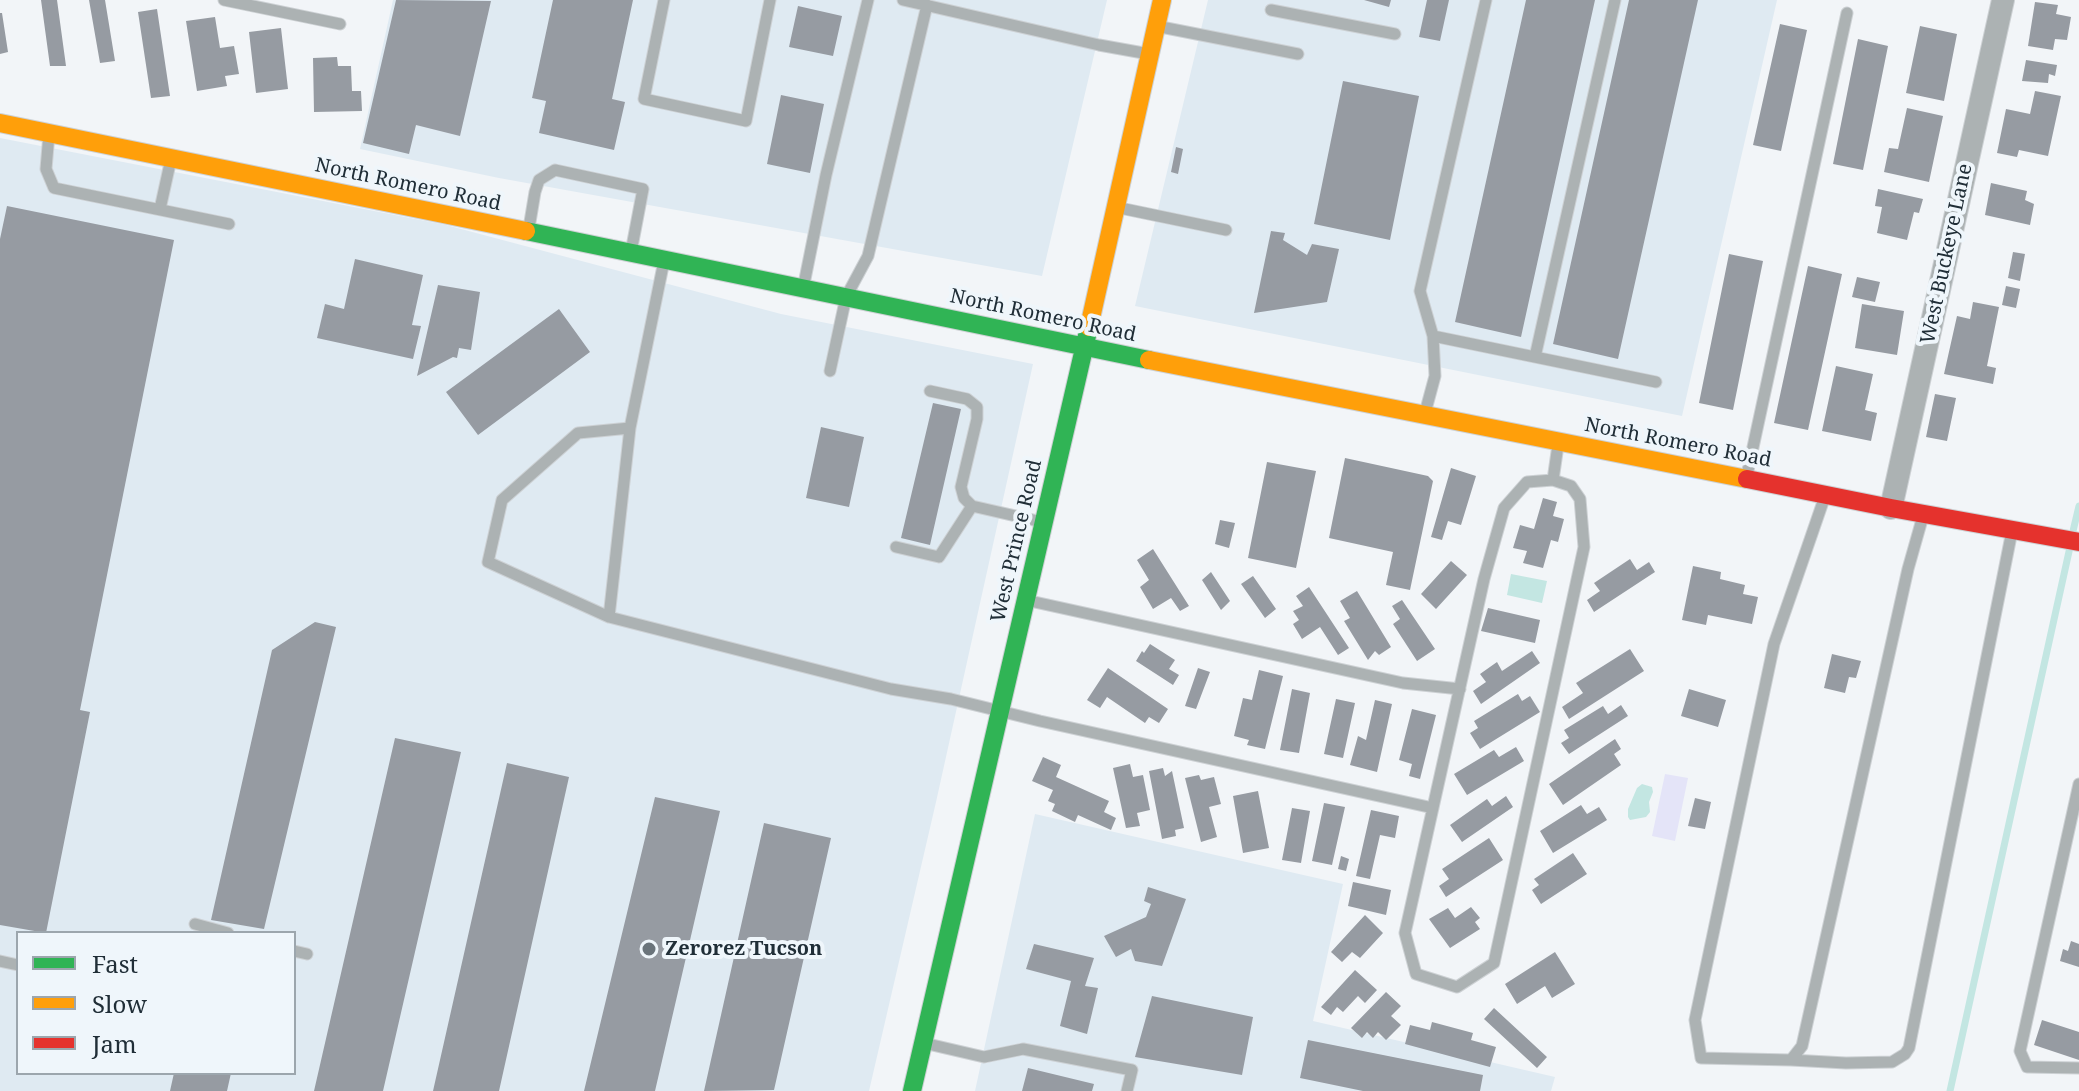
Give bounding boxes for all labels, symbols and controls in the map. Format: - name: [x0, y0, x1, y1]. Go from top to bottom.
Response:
- street label: North Romero Road: [313, 154, 503, 216]
- street label: West Buckeye Lane: [1916, 162, 1978, 346]
- street label: North Romero Road: [948, 285, 1138, 347]
- street label: North Romero Road: [1583, 413, 1773, 473]
- street label: West Prince Road: [987, 457, 1047, 625]
- legend: [16, 931, 296, 1075]
- place label: Zerorez Tucson: [665, 937, 822, 961]
- marker: Zerorez Tucson: [640, 940, 658, 958]
- text: Fast: [92, 947, 138, 980]
- text: Slow: [92, 987, 147, 1020]
- text: Jam: [92, 1027, 137, 1060]

